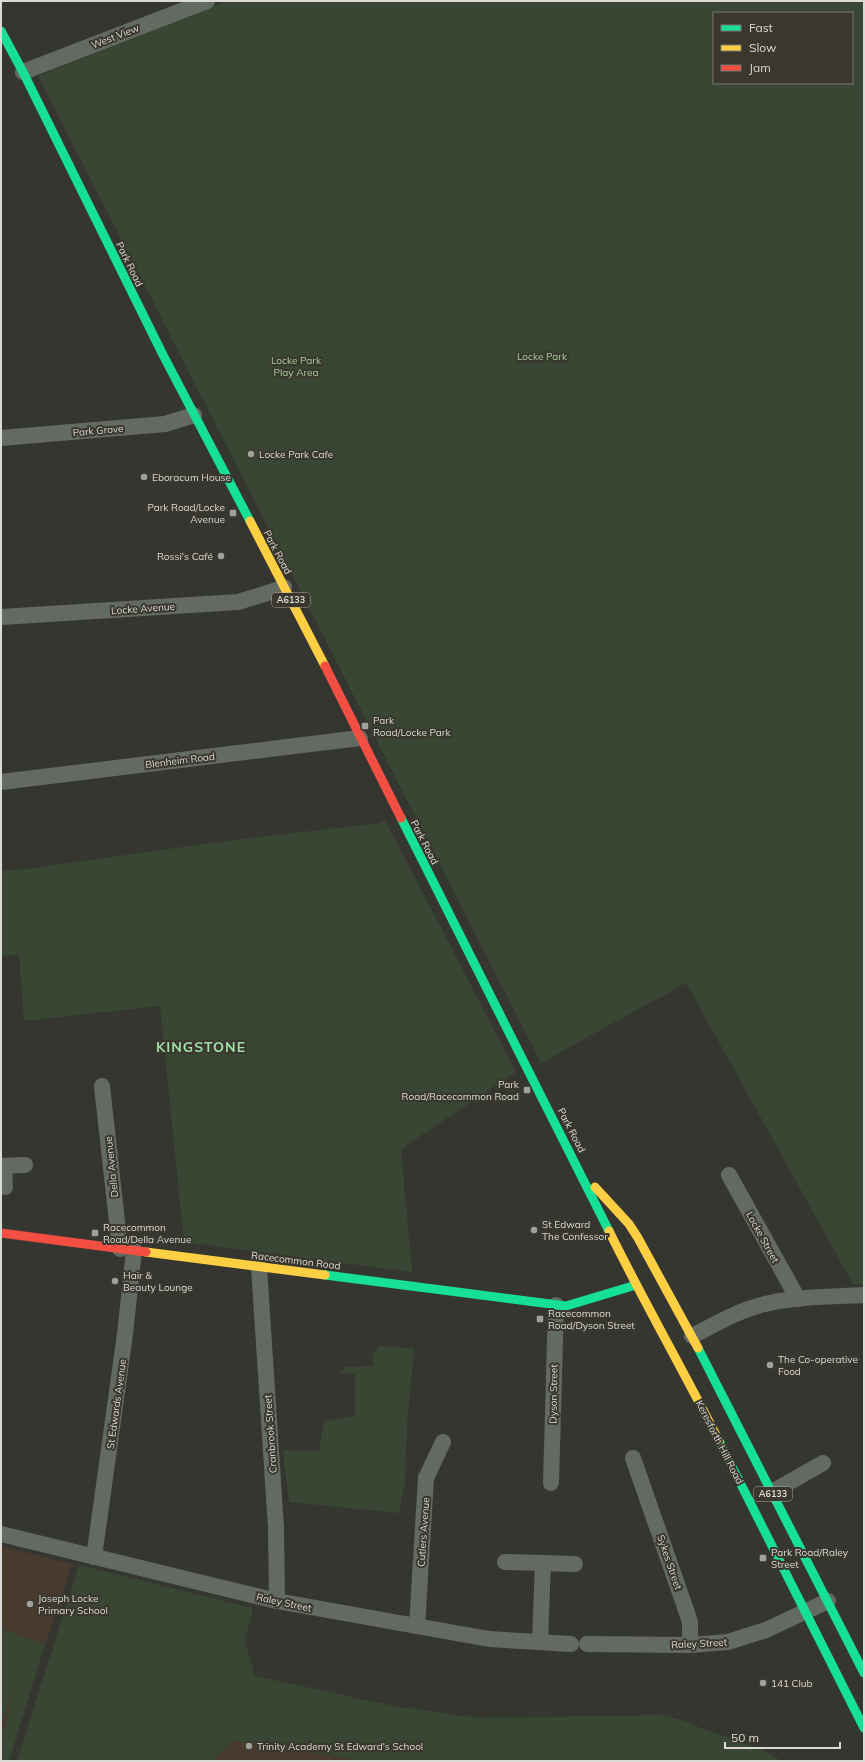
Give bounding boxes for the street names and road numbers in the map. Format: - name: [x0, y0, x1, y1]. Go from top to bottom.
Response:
- street label: West View: [89, 21, 141, 52]
- street label: Park Road: [113, 240, 146, 289]
- street label: Park Grove: [72, 422, 124, 439]
- street label: Park Road: [261, 528, 295, 577]
- road number: A6133: [272, 593, 310, 607]
- street label: Locke Avenue: [111, 600, 175, 617]
- street label: Blenheim Road: [144, 750, 216, 771]
- street label: Park Road: [408, 818, 441, 867]
- street label: Park Road: [555, 1106, 588, 1155]
- street label: Della Avenue: [102, 1136, 121, 1198]
- street label: Locke Street: [743, 1209, 782, 1266]
- street label: Racecommon Road: [250, 1249, 341, 1272]
- street label: St Edwards Avenue: [104, 1358, 129, 1450]
- street label: Dyson Street: [546, 1364, 561, 1424]
- street label: Cranbrook Street: [261, 1394, 280, 1474]
- street label: Keresforth Hill Road: [693, 1398, 746, 1486]
- road number: A6133: [754, 1487, 792, 1501]
- street label: Cutlers Avenue: [415, 1497, 432, 1567]
- street label: Sykes Street: [654, 1533, 685, 1592]
- street label: Raley Street: [255, 1590, 313, 1615]
- street label: Raley Street: [671, 1636, 728, 1651]

